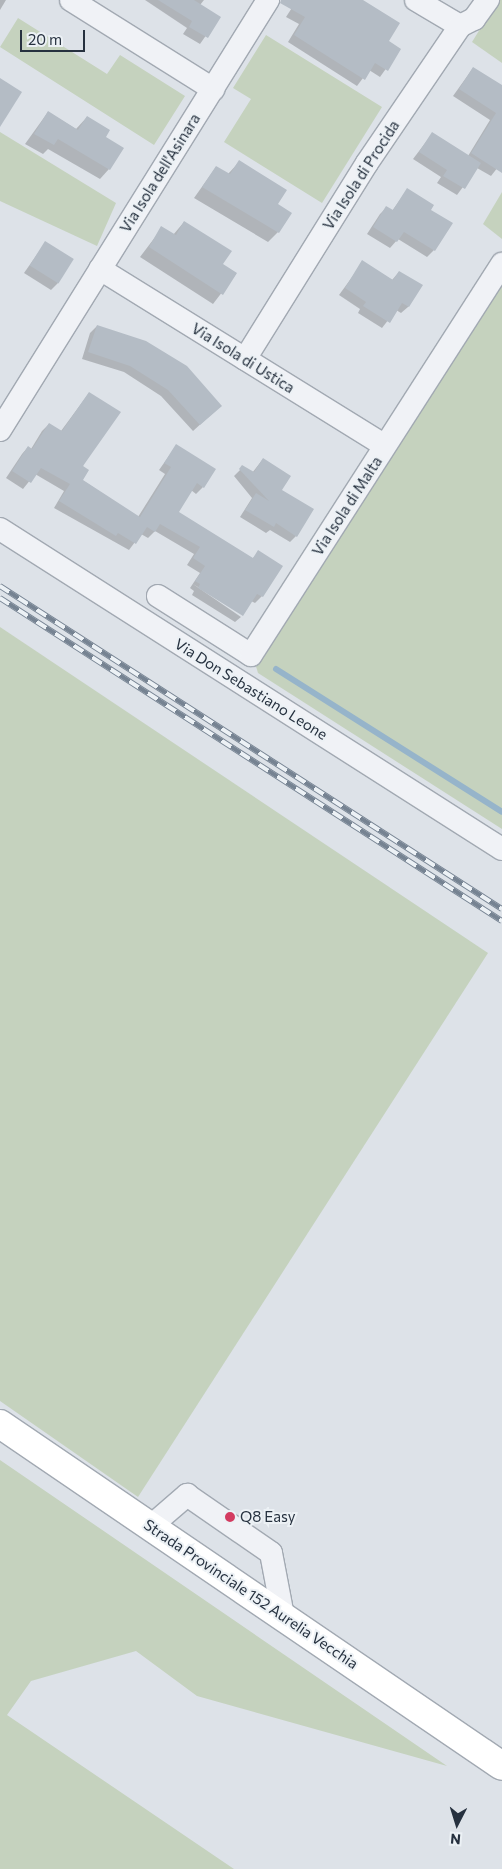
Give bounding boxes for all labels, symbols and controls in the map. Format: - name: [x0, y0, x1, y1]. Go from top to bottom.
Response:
- scale bar: [22, 20, 88, 52]
- text: 20 m: [28, 30, 62, 48]
- street label: Via Isola dell'Asinara: [116, 110, 204, 236]
- street label: Via Isola di Procida: [319, 117, 403, 233]
- street label: Via Isola di Ustica: [188, 319, 298, 397]
- street label: Via Isola di Malta: [308, 453, 386, 559]
- street label: Via Don Sebastiano Leone: [171, 635, 331, 743]
- place label: Q8 Easy: [240, 1508, 295, 1526]
- marker: Q8 Easy: [224, 1511, 236, 1523]
- street label: Strada Provinciale 152 Aurelia Vecchia: [140, 1515, 362, 1673]
- north arrow: [432, 1799, 482, 1849]
- text: N: [450, 1831, 462, 1848]

